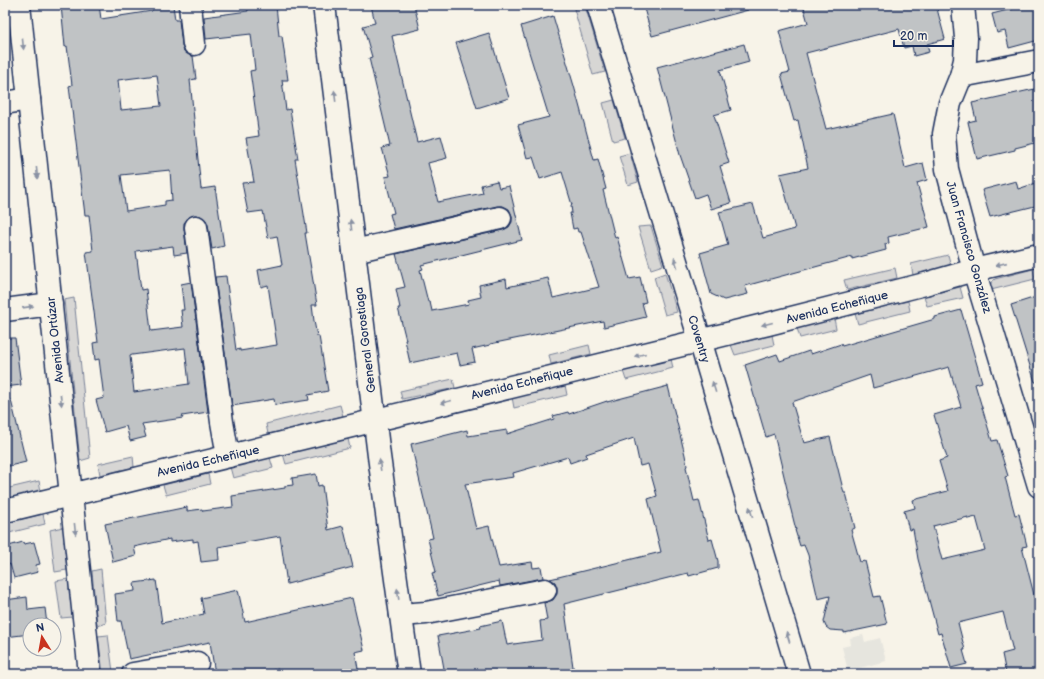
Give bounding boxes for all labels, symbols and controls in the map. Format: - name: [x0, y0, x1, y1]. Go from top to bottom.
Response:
- scale bar: [894, 22, 953, 48]
- text: 20 m: [900, 29, 927, 44]
- one-way arrow: [20, 38, 27, 50]
- one-way arrow: [332, 90, 338, 102]
- one-way arrow: [34, 167, 40, 179]
- street label: Juan Francisco González: [942, 179, 995, 315]
- one-way arrow: [348, 219, 354, 231]
- one-way arrow: [673, 257, 679, 269]
- one-way arrow: [995, 261, 1007, 267]
- street label: General Gorostiaga: [352, 286, 379, 394]
- street label: Avenida Echeñique: [785, 288, 890, 327]
- street label: Avenida Ortúzar: [43, 295, 67, 384]
- one-way arrow: [22, 304, 34, 310]
- street label: Coventry: [684, 314, 713, 365]
- one-way arrow: [760, 321, 772, 327]
- one-way arrow: [634, 352, 646, 358]
- street label: Avenida Echeñique: [470, 364, 575, 403]
- one-way arrow: [711, 381, 717, 393]
- one-way arrow: [58, 394, 64, 406]
- one-way arrow: [440, 399, 452, 405]
- street label: Avenida Echeñique: [155, 442, 261, 481]
- one-way arrow: [377, 459, 383, 471]
- one-way arrow: [748, 506, 754, 518]
- one-way arrow: [71, 523, 78, 535]
- one-way arrow: [395, 588, 401, 600]
- north arrow: [22, 617, 62, 657]
- text: N: [35, 621, 45, 635]
- one-way arrow: [785, 630, 791, 642]

